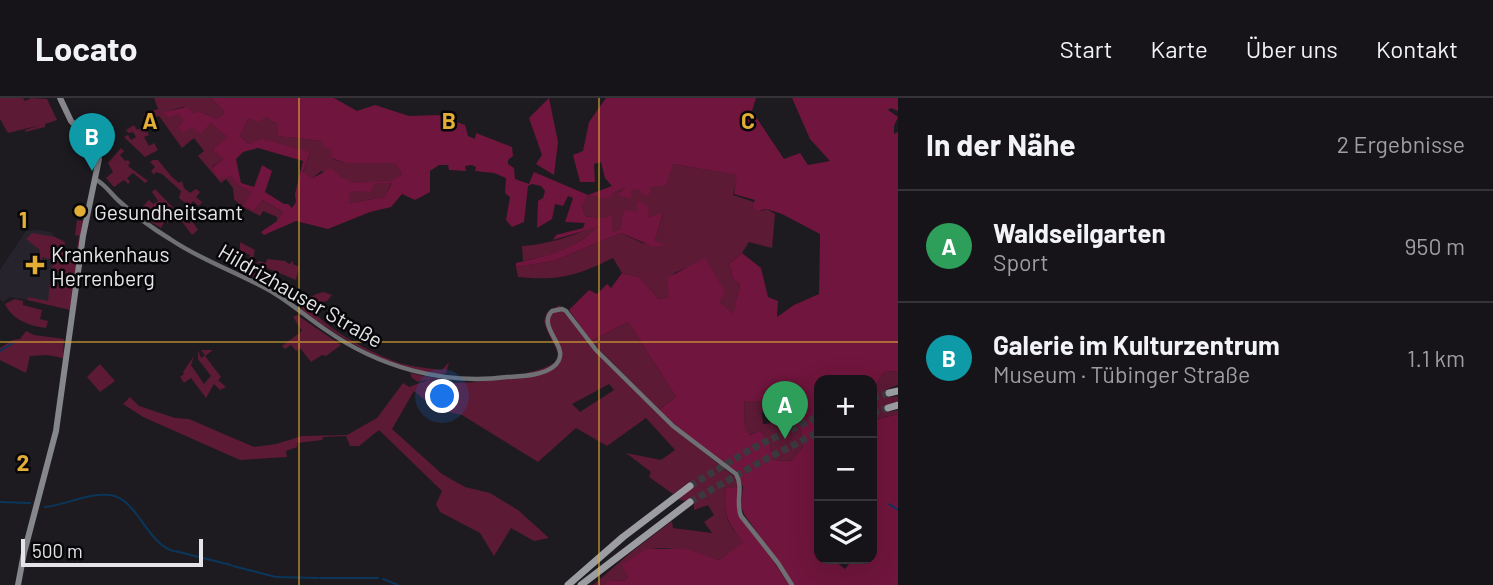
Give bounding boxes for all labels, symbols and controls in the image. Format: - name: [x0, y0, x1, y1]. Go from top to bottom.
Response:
- text: Locato: [35, 28, 138, 68]
- text: Start: [1060, 34, 1113, 63]
- text: Karte: [1151, 34, 1208, 63]
- text: Über uns: [1246, 34, 1338, 63]
- text: Kontakt: [1376, 34, 1458, 63]
- text: A: [142, 106, 158, 134]
- text: B: [442, 106, 456, 134]
- text: C: [741, 106, 755, 134]
- pin: B: [69, 113, 115, 171]
- text: In der Nähe: [926, 126, 1076, 162]
- text: 2 Ergebnisse: [1337, 130, 1465, 158]
- place label: Gesundheitsamt: [94, 199, 243, 224]
- marker: Gesundheitsamt: [72, 203, 88, 219]
- text: 1: [19, 205, 27, 233]
- text: Waldseilgarten: [993, 217, 1166, 248]
- text: A: [941, 232, 957, 260]
- text: 950 m: [1405, 232, 1465, 260]
- street label: Hildrizhauser Straße: [215, 238, 387, 352]
- place label: Krankenhaus Herrenberg: [51, 241, 169, 290]
- text: Sport: [993, 248, 1049, 276]
- marker: Krankenhaus Herrenberg: [25, 255, 45, 275]
- text: Galerie im Kulturzentrum: [993, 329, 1280, 360]
- text: B: [942, 344, 956, 372]
- text: 1.1 km: [1407, 344, 1465, 372]
- text: Museum · Tübinger Straße: [993, 360, 1250, 388]
- map controls: [814, 375, 877, 564]
- button: +: [814, 375, 877, 438]
- your location: [425, 379, 459, 413]
- pin: A: [762, 381, 808, 439]
- button: −: [814, 438, 877, 501]
- text: 2: [17, 448, 29, 476]
- button: layers: [814, 501, 877, 564]
- scale bar: [21, 536, 203, 568]
- text: 500 m: [32, 539, 83, 562]

